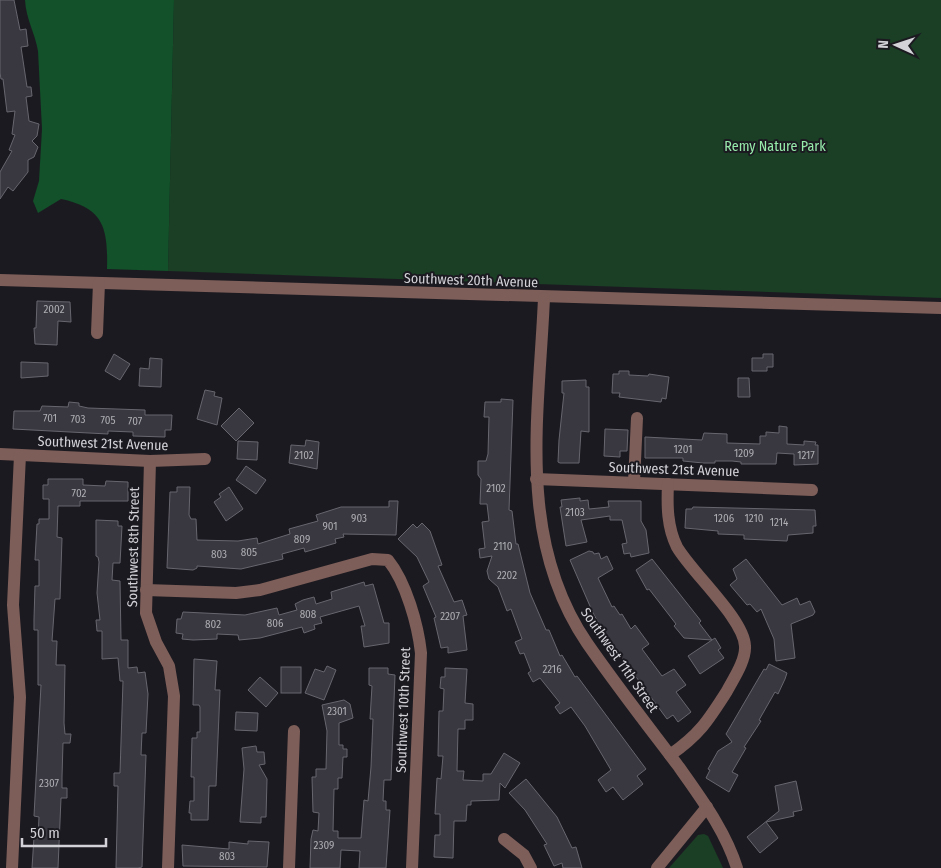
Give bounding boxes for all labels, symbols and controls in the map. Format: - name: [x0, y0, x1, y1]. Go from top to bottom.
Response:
- north arrow: [871, 20, 921, 70]
- text: N: [875, 40, 892, 49]
- park label: Remy Nature Park: [724, 138, 826, 155]
- street label: Southwest 20th Avenue: [404, 270, 538, 291]
- house number: 2002: [43, 303, 65, 316]
- house number: 701: [43, 412, 57, 425]
- house number: 703: [71, 413, 85, 426]
- house number: 705: [100, 414, 116, 427]
- house number: 707: [128, 415, 143, 428]
- street label: Southwest 21st Avenue: [37, 433, 169, 454]
- house number: 1201: [674, 443, 692, 456]
- house number: 1209: [734, 447, 754, 460]
- house number: 2102: [294, 449, 314, 462]
- house number: 1217: [797, 449, 815, 462]
- street label: Southwest 21st Avenue: [608, 459, 740, 480]
- house number: 2102: [486, 482, 506, 495]
- street label: Southwest 8th Street: [124, 486, 143, 607]
- house number: 702: [72, 487, 87, 500]
- house number: 2103: [565, 506, 585, 519]
- house number: 903: [351, 512, 367, 525]
- house number: 1206: [714, 512, 735, 525]
- house number: 1210: [745, 512, 764, 525]
- house number: 1214: [770, 516, 789, 529]
- house number: 901: [322, 520, 338, 533]
- house number: 809: [294, 533, 310, 546]
- house number: 2110: [494, 540, 513, 553]
- house number: 805: [241, 546, 257, 559]
- house number: 803: [211, 548, 227, 561]
- house number: 2202: [497, 569, 517, 582]
- street label: Southwest 11th Street: [577, 605, 662, 716]
- house number: 808: [300, 608, 317, 621]
- house number: 2207: [440, 610, 460, 623]
- house number: 806: [267, 617, 284, 630]
- house number: 802: [205, 618, 221, 631]
- street label: Southwest 10th Street: [393, 646, 414, 773]
- house number: 2216: [542, 663, 562, 676]
- house number: 2301: [327, 705, 347, 718]
- house number: 2307: [39, 777, 59, 790]
- scale bar: [22, 816, 106, 848]
- text: 50 m: [30, 824, 60, 842]
- house number: 2309: [314, 839, 334, 852]
- house number: 803: [219, 850, 235, 863]

